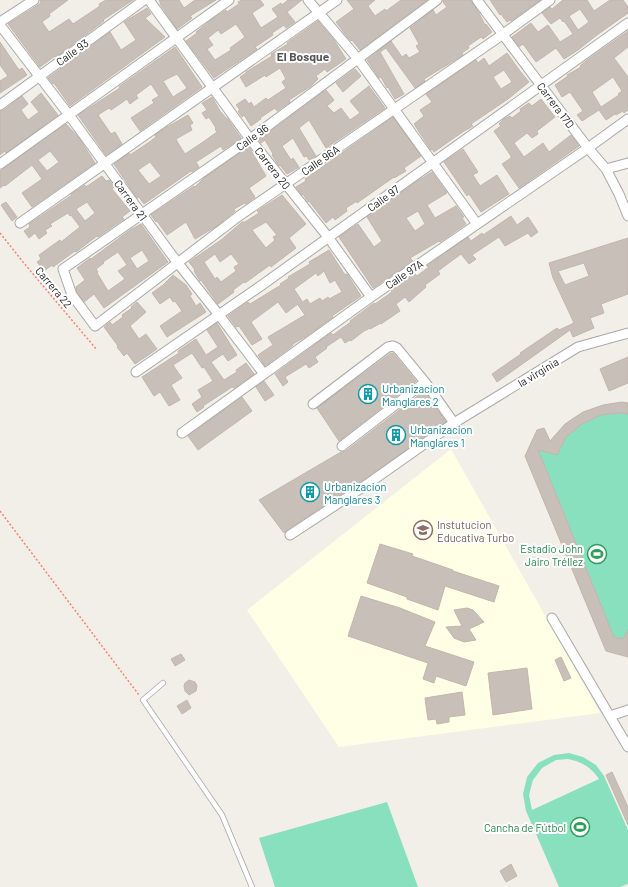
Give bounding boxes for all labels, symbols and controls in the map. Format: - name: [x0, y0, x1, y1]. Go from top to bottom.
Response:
- street label: Calle 93: [53, 36, 91, 68]
- district label: El Bosque: [277, 49, 330, 63]
- street label: Carrera 17D: [535, 80, 577, 131]
- street label: Calle 96: [233, 121, 271, 153]
- street label: Calle 96A: [298, 142, 342, 178]
- street label: Carrera 20: [253, 144, 293, 192]
- street label: Carrera 21: [112, 177, 150, 223]
- street label: Calle 97: [365, 182, 401, 214]
- street label: Calle 97A: [383, 256, 426, 291]
- street label: Carrera 22: [33, 264, 75, 310]
- street label: la virginia: [515, 355, 561, 389]
- place label: Urbanizacion Manglares 2: [382, 382, 445, 408]
- building icon: Urbanizacion Manglares 2: [357, 383, 379, 405]
- place label: Urbanizacion Manglares 1: [410, 423, 473, 449]
- building icon: Urbanizacion Manglares 1: [385, 424, 407, 446]
- place label: Urbanizacion Manglares 3: [324, 480, 387, 506]
- building icon: Urbanizacion Manglares 3: [299, 481, 321, 503]
- place label: Instutucion Educativa Turbo: [437, 518, 514, 544]
- school or university icon: Instutucion Educativa Turbo: [412, 519, 434, 541]
- place label: Estadio John Jairo Tréllez: [520, 542, 583, 568]
- sports icon: Estadio John Jairo Tréllez: [586, 543, 608, 565]
- sports icon: Cancha de Fútbol: [569, 816, 591, 838]
- place label: Cancha de Fútbol: [484, 821, 566, 834]

